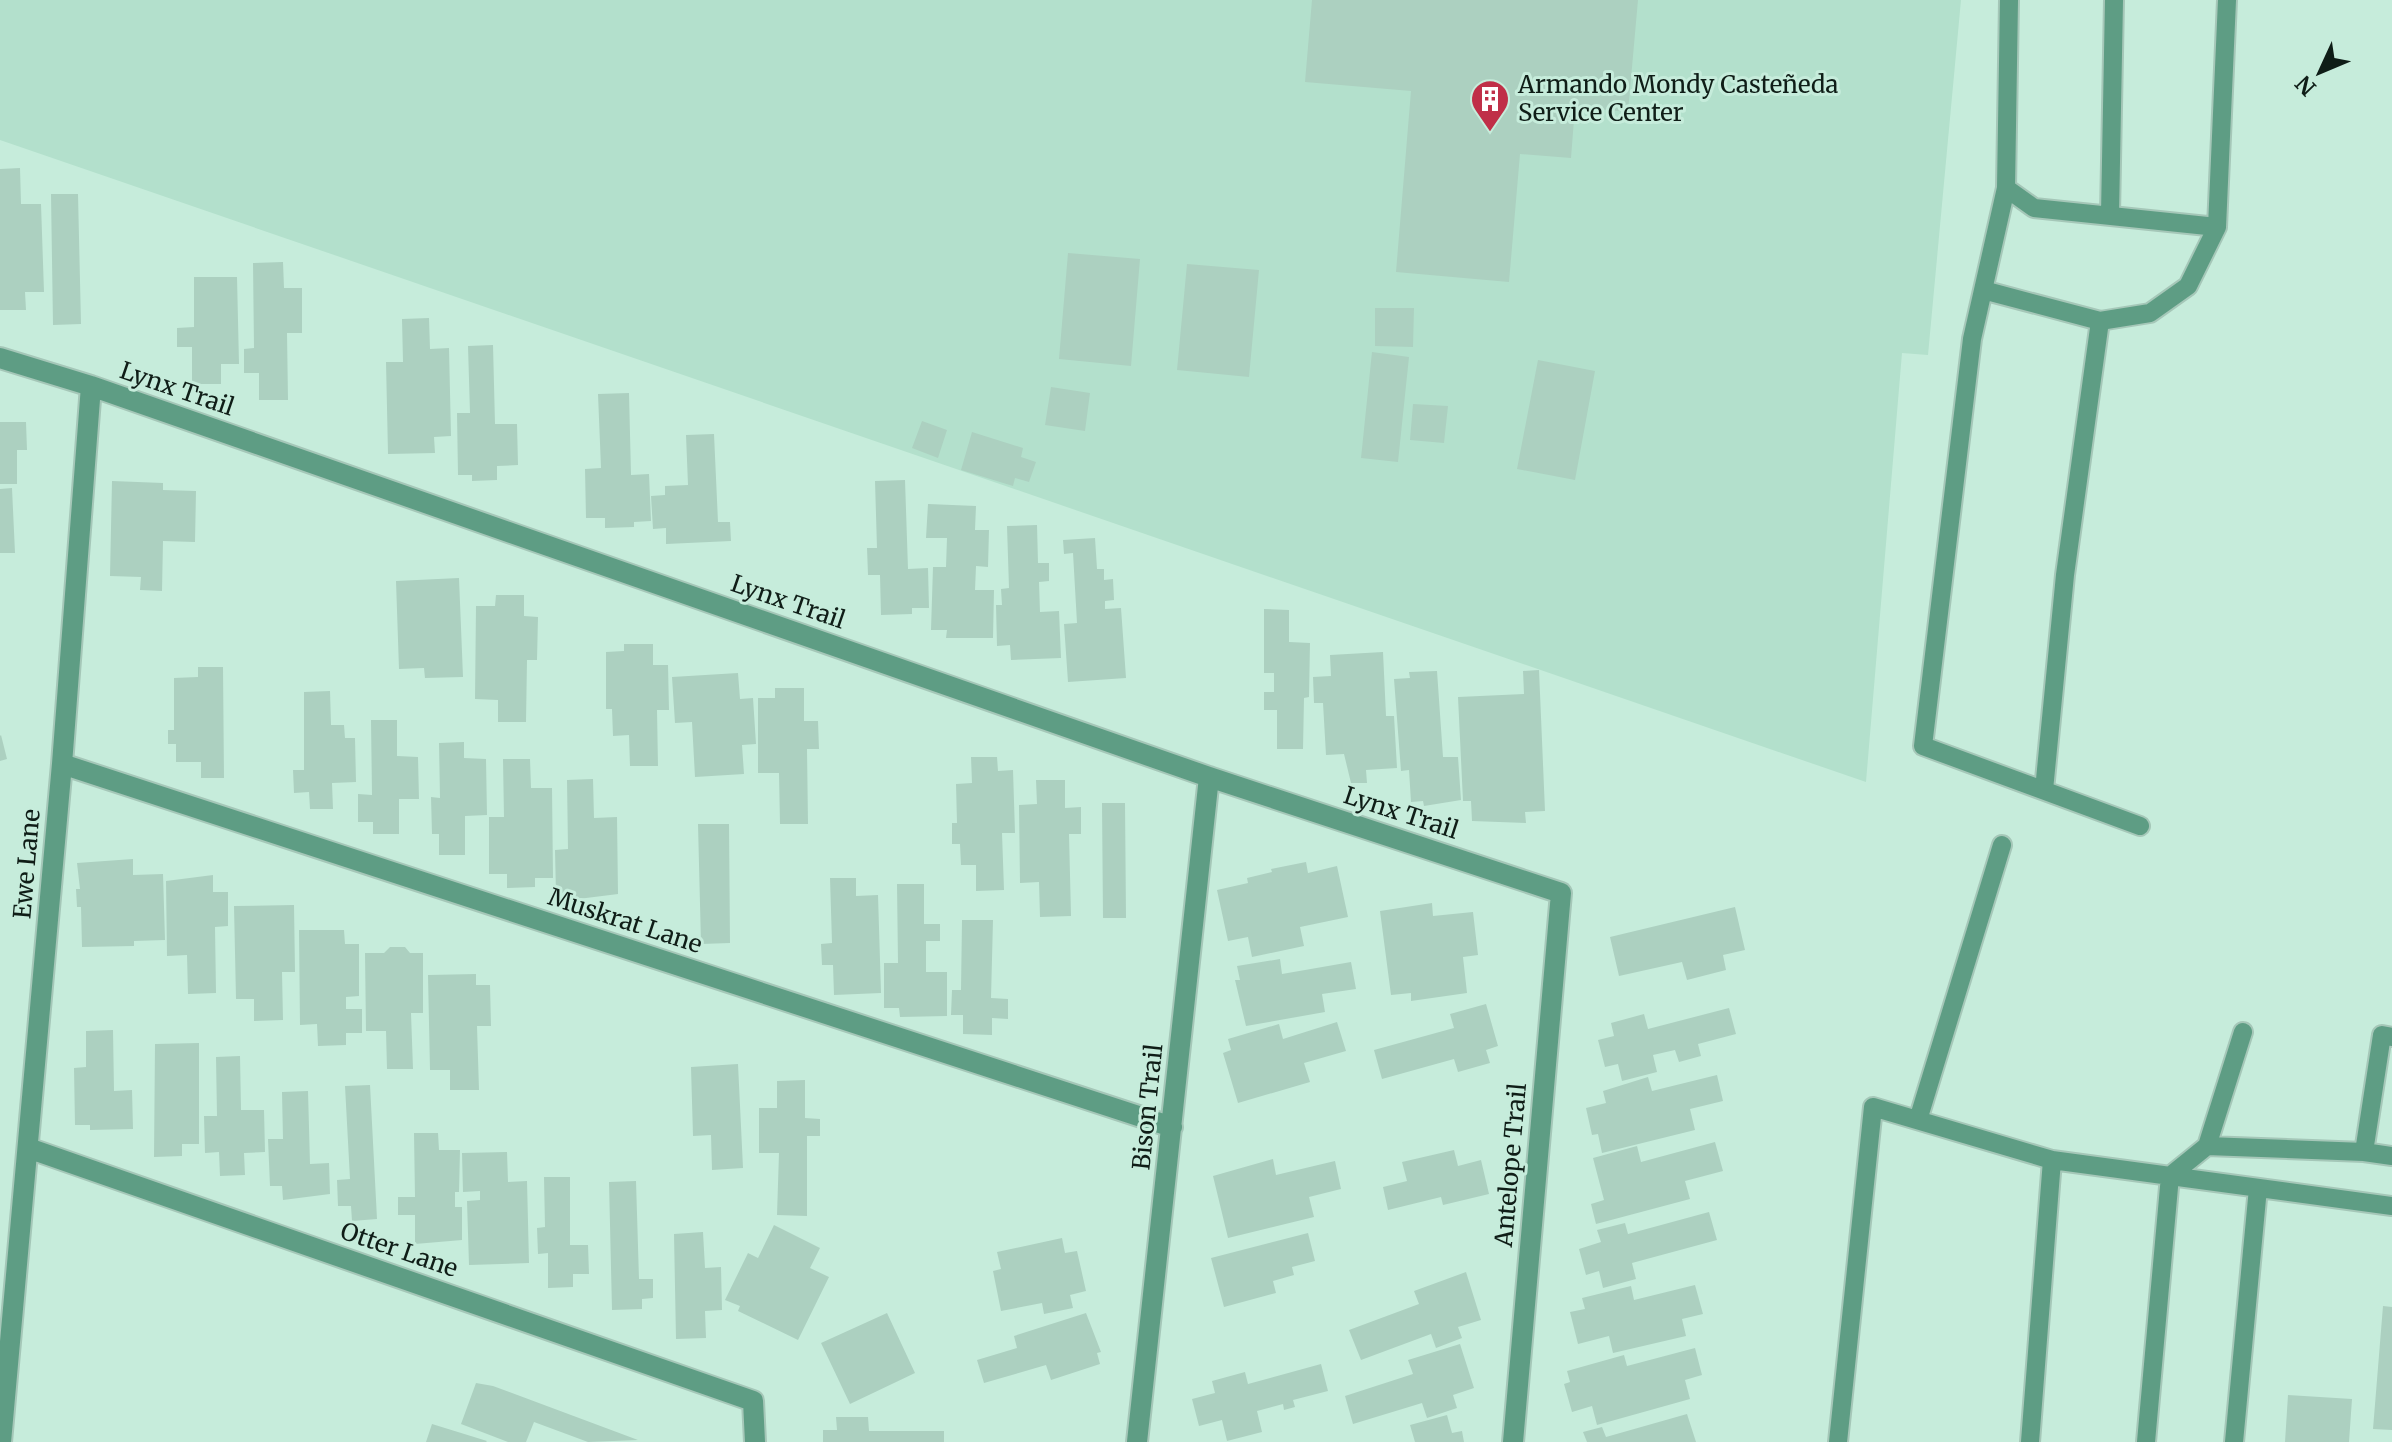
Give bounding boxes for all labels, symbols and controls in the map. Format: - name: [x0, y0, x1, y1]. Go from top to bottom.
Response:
- north arrow: [2280, 32, 2360, 112]
- place label: Armando Mondy Casteñeda Service Center: [1517, 69, 1839, 128]
- text: N: [2289, 69, 2322, 102]
- building icon: Armando Mondy Casteñeda Service Center: [1469, 78, 1511, 133]
- street label: Lynx Trail: [116, 355, 238, 423]
- street label: Lynx Trail: [727, 568, 849, 636]
- street label: Lynx Trail: [1340, 779, 1462, 846]
- street label: Ewe Lane: [6, 808, 47, 920]
- street label: Muskrat Lane: [544, 881, 706, 960]
- street label: Bison Trail: [1125, 1042, 1170, 1171]
- street label: Antelope Trail: [1488, 1082, 1533, 1249]
- street label: Otter Lane: [336, 1215, 462, 1284]

